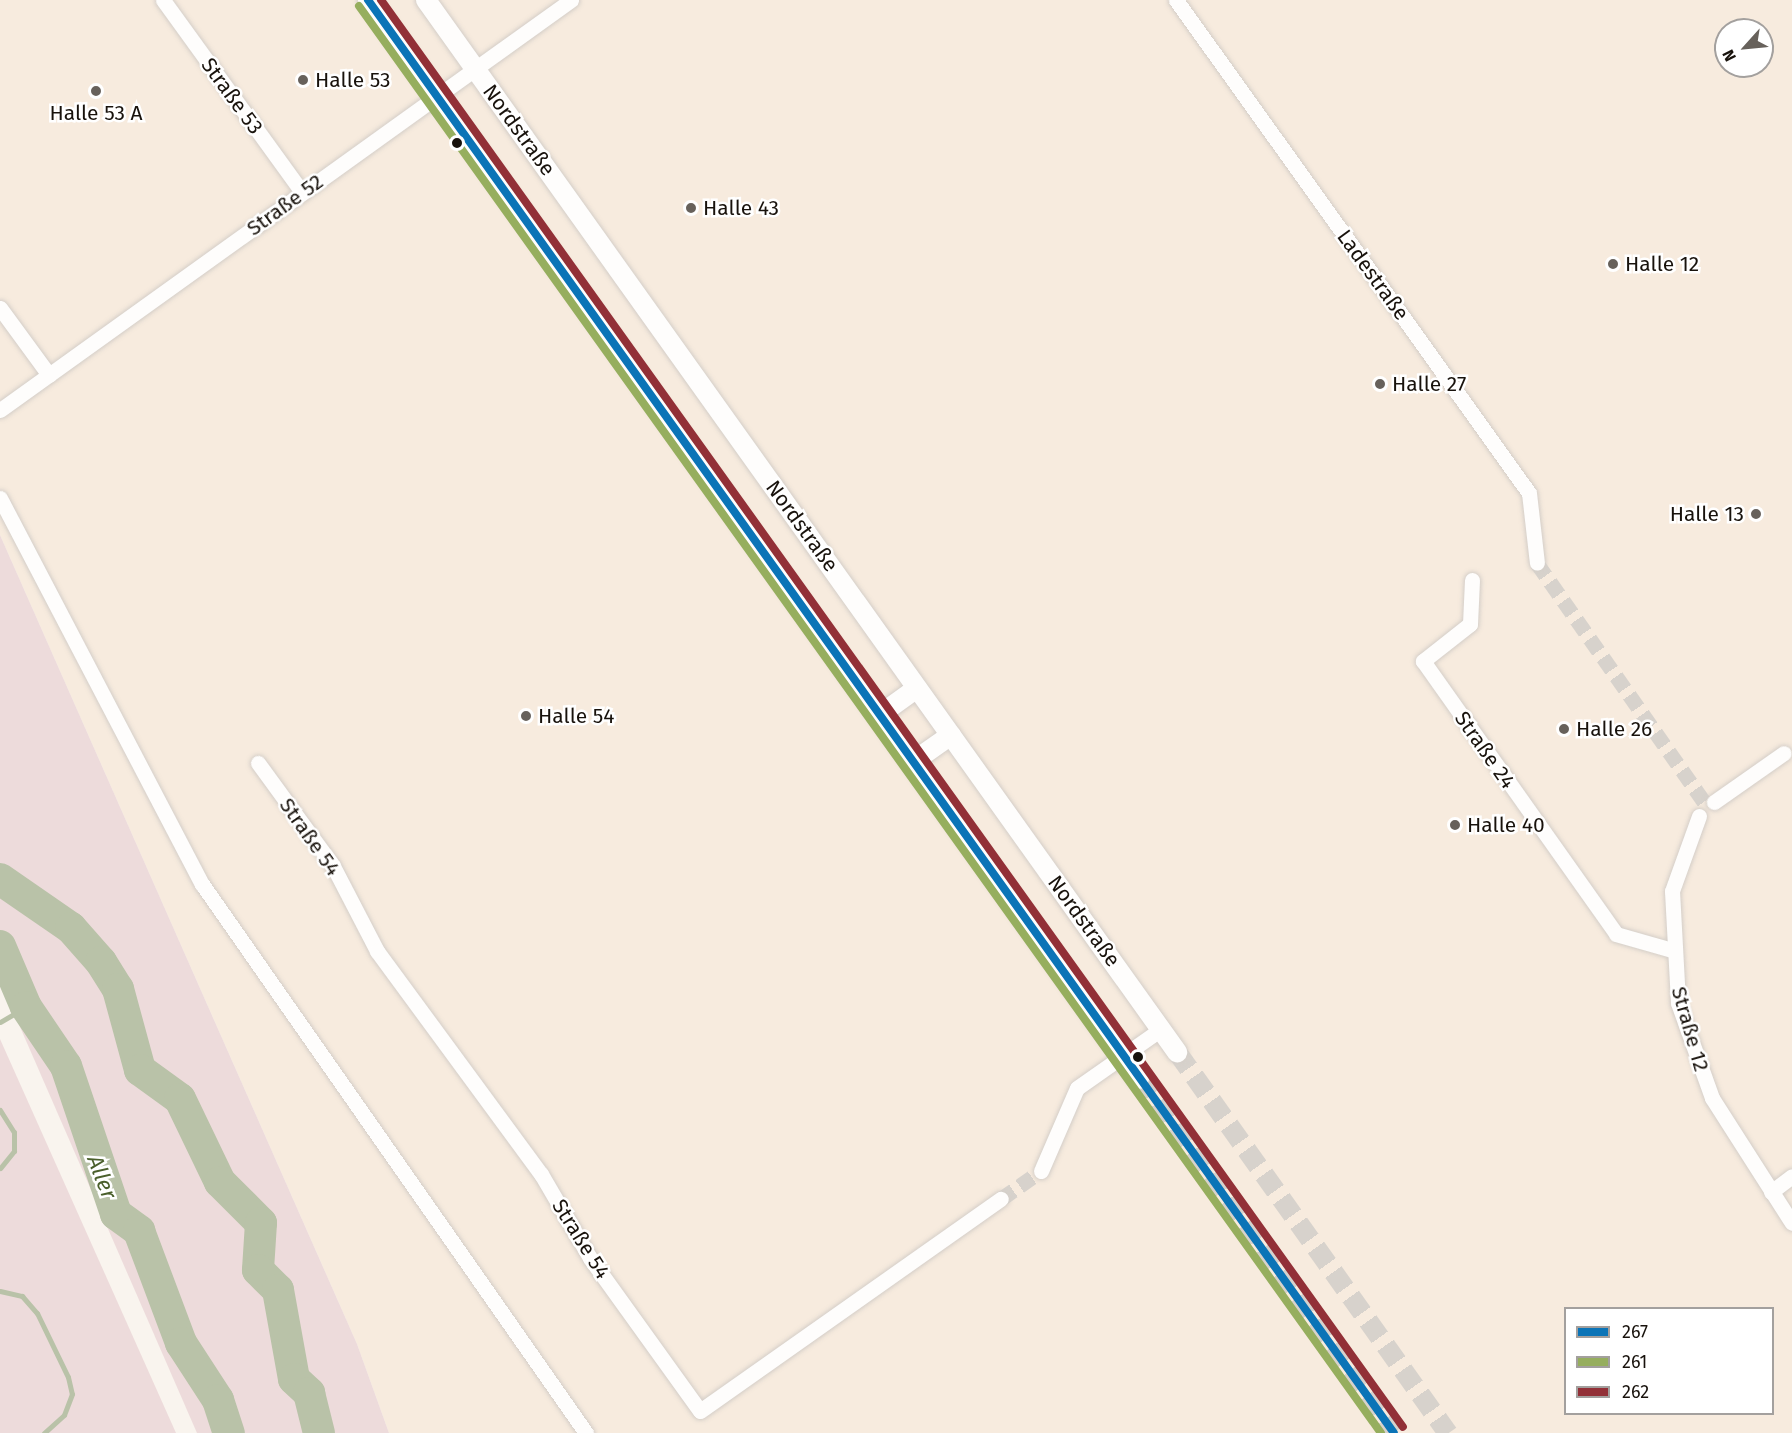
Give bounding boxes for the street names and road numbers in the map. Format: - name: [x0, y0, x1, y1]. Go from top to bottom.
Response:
- street label: Straße 53: [196, 53, 268, 139]
- street label: Nordstraße: [477, 79, 561, 181]
- street label: Straße 52: [242, 169, 328, 241]
- street label: Ladestraße: [1332, 225, 1414, 325]
- street label: Nordstraße: [760, 475, 844, 577]
- street label: Straße 24: [1449, 707, 1521, 793]
- street label: Straße 54: [274, 793, 346, 881]
- street label: Nordstraße: [1042, 870, 1126, 972]
- street label: Straße 12: [1666, 984, 1714, 1074]
- street label: Straße 54: [547, 1195, 615, 1283]

